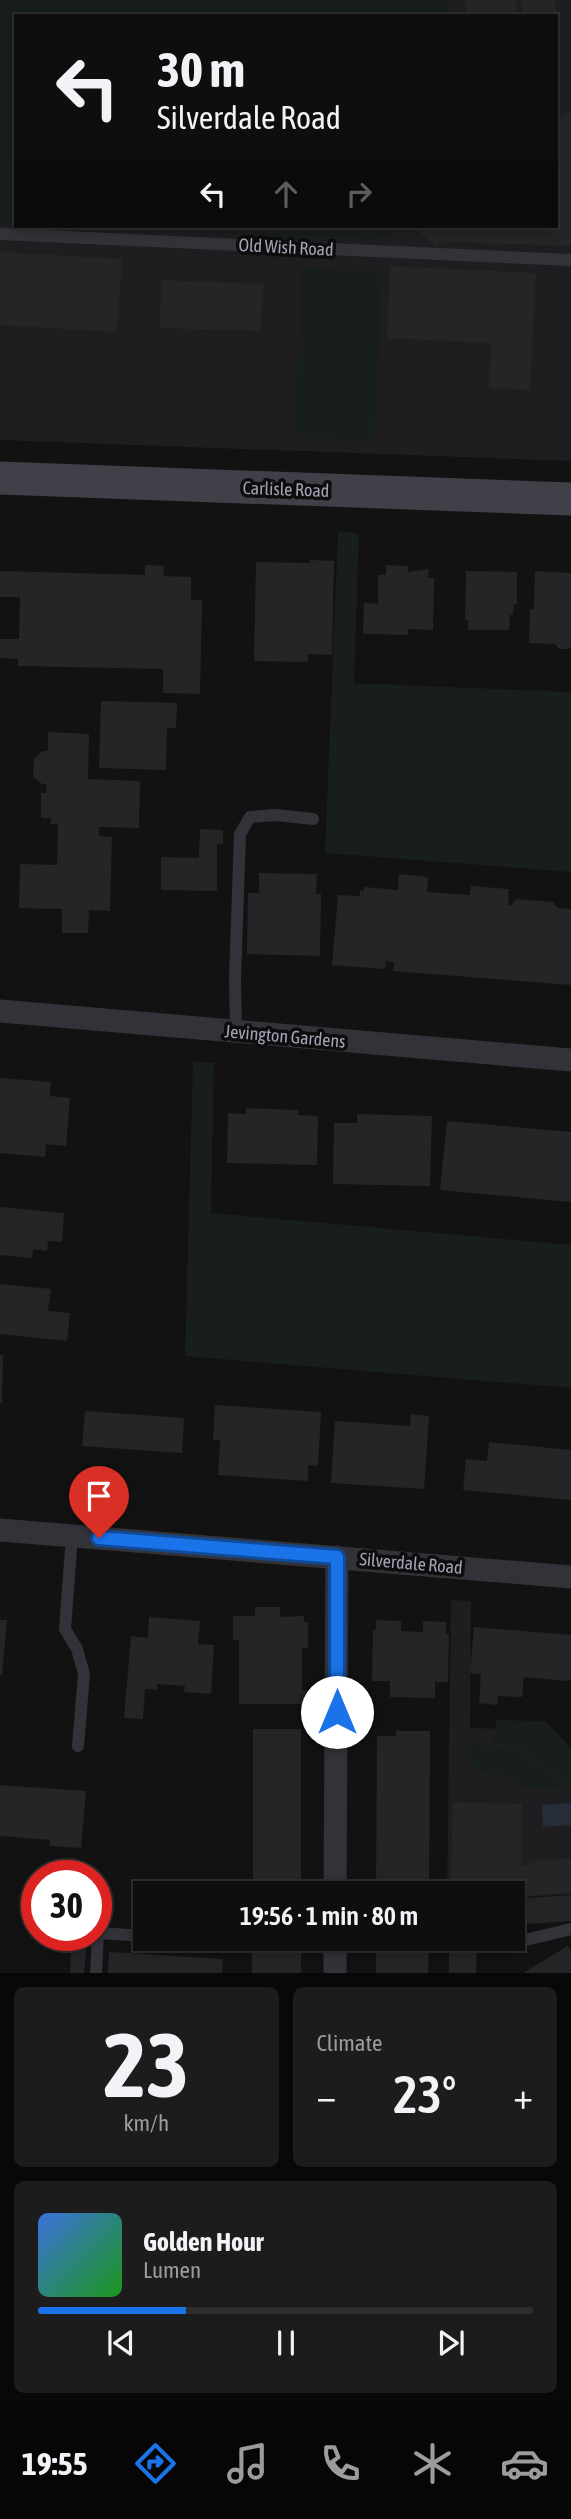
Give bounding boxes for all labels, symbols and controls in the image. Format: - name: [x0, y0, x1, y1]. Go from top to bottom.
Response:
- text: 30 m: [157, 41, 245, 97]
- icon: left: [42, 42, 133, 133]
- text: Silverdale Road: [157, 99, 341, 136]
- icon: left: [194, 175, 232, 213]
- icon: ahead: [267, 175, 305, 213]
- icon: right: [340, 175, 378, 213]
- street label: Old Wish Road: [238, 234, 334, 260]
- street label: Carlisle Road: [242, 477, 330, 501]
- street label: Jevington Gardens: [224, 1020, 346, 1052]
- pin: [69, 1466, 129, 1538]
- icon: arrive: [80, 1477, 118, 1515]
- street label: Silverdale Road: [359, 1548, 463, 1578]
- position arrow: [300, 1675, 374, 1749]
- speed limit sign: 30: [21, 1860, 112, 1951]
- text: 19:56 · 1 min · 80 m: [240, 1901, 418, 1931]
- text: 23: [103, 2012, 189, 2116]
- text: Climate: [317, 2030, 382, 2056]
- text: 23°: [393, 2064, 456, 2124]
- text: −: [317, 2074, 336, 2117]
- text: +: [513, 2074, 533, 2117]
- text: km/h: [123, 2110, 169, 2136]
- text: Golden Hour: [143, 2227, 263, 2257]
- text: Lumen: [143, 2257, 201, 2283]
- icon: previous: [102, 2324, 140, 2362]
- icon: pause: [267, 2324, 305, 2362]
- icon: next: [432, 2324, 470, 2362]
- icon: directions: [131, 2439, 180, 2488]
- icon: music: [223, 2439, 272, 2488]
- icon: phone: [316, 2439, 365, 2488]
- icon: climate: [408, 2439, 457, 2488]
- icon: car: [500, 2439, 549, 2488]
- text: 19:55: [22, 2445, 88, 2482]

